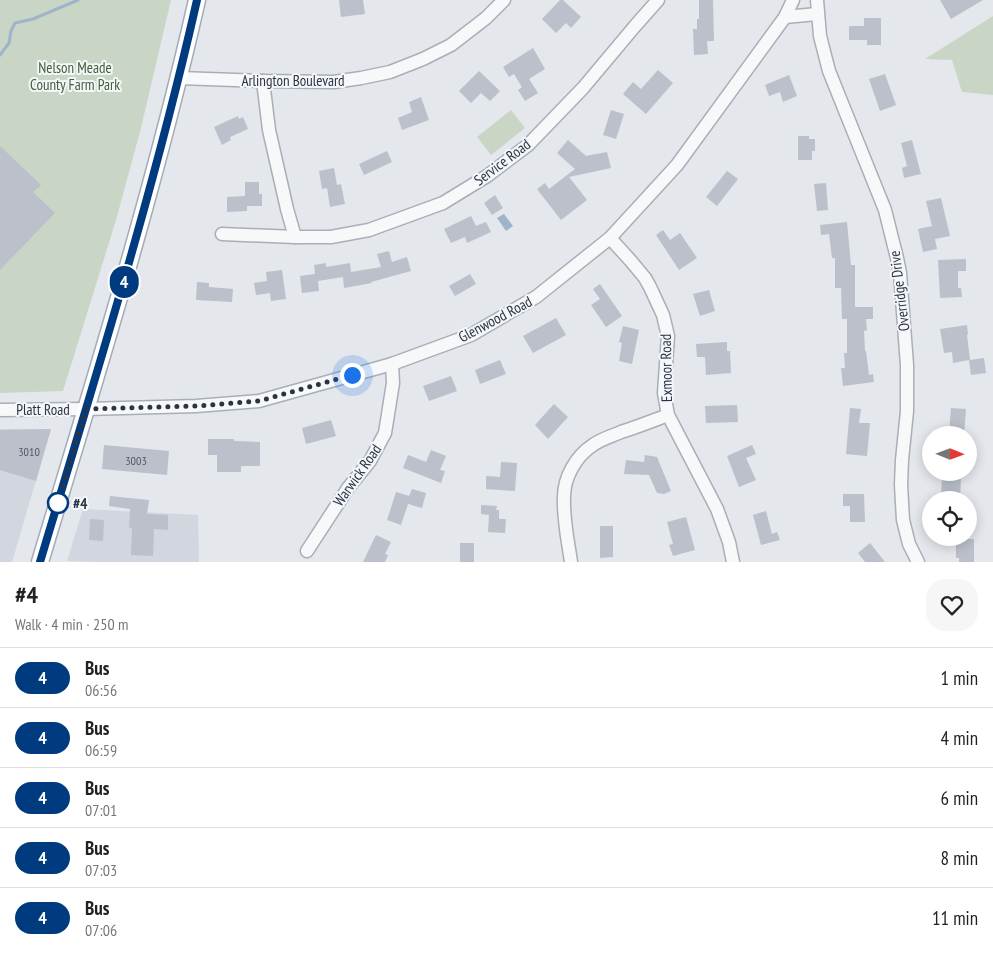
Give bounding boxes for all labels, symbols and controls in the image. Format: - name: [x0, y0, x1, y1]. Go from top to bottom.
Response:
- park label: Nelson Meade County Farm Park: [30, 58, 120, 94]
- street label: Arlington Boulevard: [241, 71, 345, 90]
- street label: Service Road: [470, 135, 534, 189]
- street label: Overridge Drive: [885, 250, 913, 332]
- line badge: 4: [108, 266, 140, 298]
- text: 4: [120, 270, 128, 293]
- street label: Glenwood Road: [455, 292, 535, 346]
- street label: Exmoor Road: [656, 334, 676, 402]
- your location: [340, 363, 365, 388]
- street label: Platt Road: [16, 400, 70, 419]
- north arrow: [922, 426, 978, 481]
- map controls: [922, 426, 977, 546]
- street label: Warwick Road: [329, 440, 385, 510]
- house number: 3010: [18, 444, 40, 459]
- house number: 3003: [125, 453, 147, 468]
- button: locate: [922, 491, 977, 546]
- marker: #4: [47, 492, 69, 514]
- place label: #4: [73, 494, 87, 513]
- text: #4: [15, 579, 38, 610]
- button: heart: [926, 579, 978, 631]
- text: Walk · 4 min · 250 m: [15, 614, 128, 634]
- text: Bus: [85, 656, 109, 680]
- text: 4: [38, 666, 47, 689]
- text: 1 min: [941, 666, 978, 690]
- text: 06:56: [85, 680, 117, 700]
- text: Bus: [85, 716, 109, 740]
- text: 4: [38, 726, 47, 749]
- text: 4 min: [941, 726, 978, 750]
- text: 06:59: [85, 740, 117, 760]
- text: Bus: [85, 776, 109, 800]
- text: 4: [38, 786, 47, 809]
- text: 6 min: [941, 786, 978, 810]
- text: 07:01: [85, 800, 117, 820]
- text: Bus: [85, 836, 109, 860]
- text: 4: [38, 846, 47, 869]
- text: 8 min: [941, 846, 978, 870]
- text: 07:03: [85, 860, 117, 880]
- text: Bus: [85, 896, 109, 920]
- text: 4: [38, 906, 47, 929]
- text: 11 min: [932, 906, 978, 930]
- text: 07:06: [85, 920, 117, 940]

